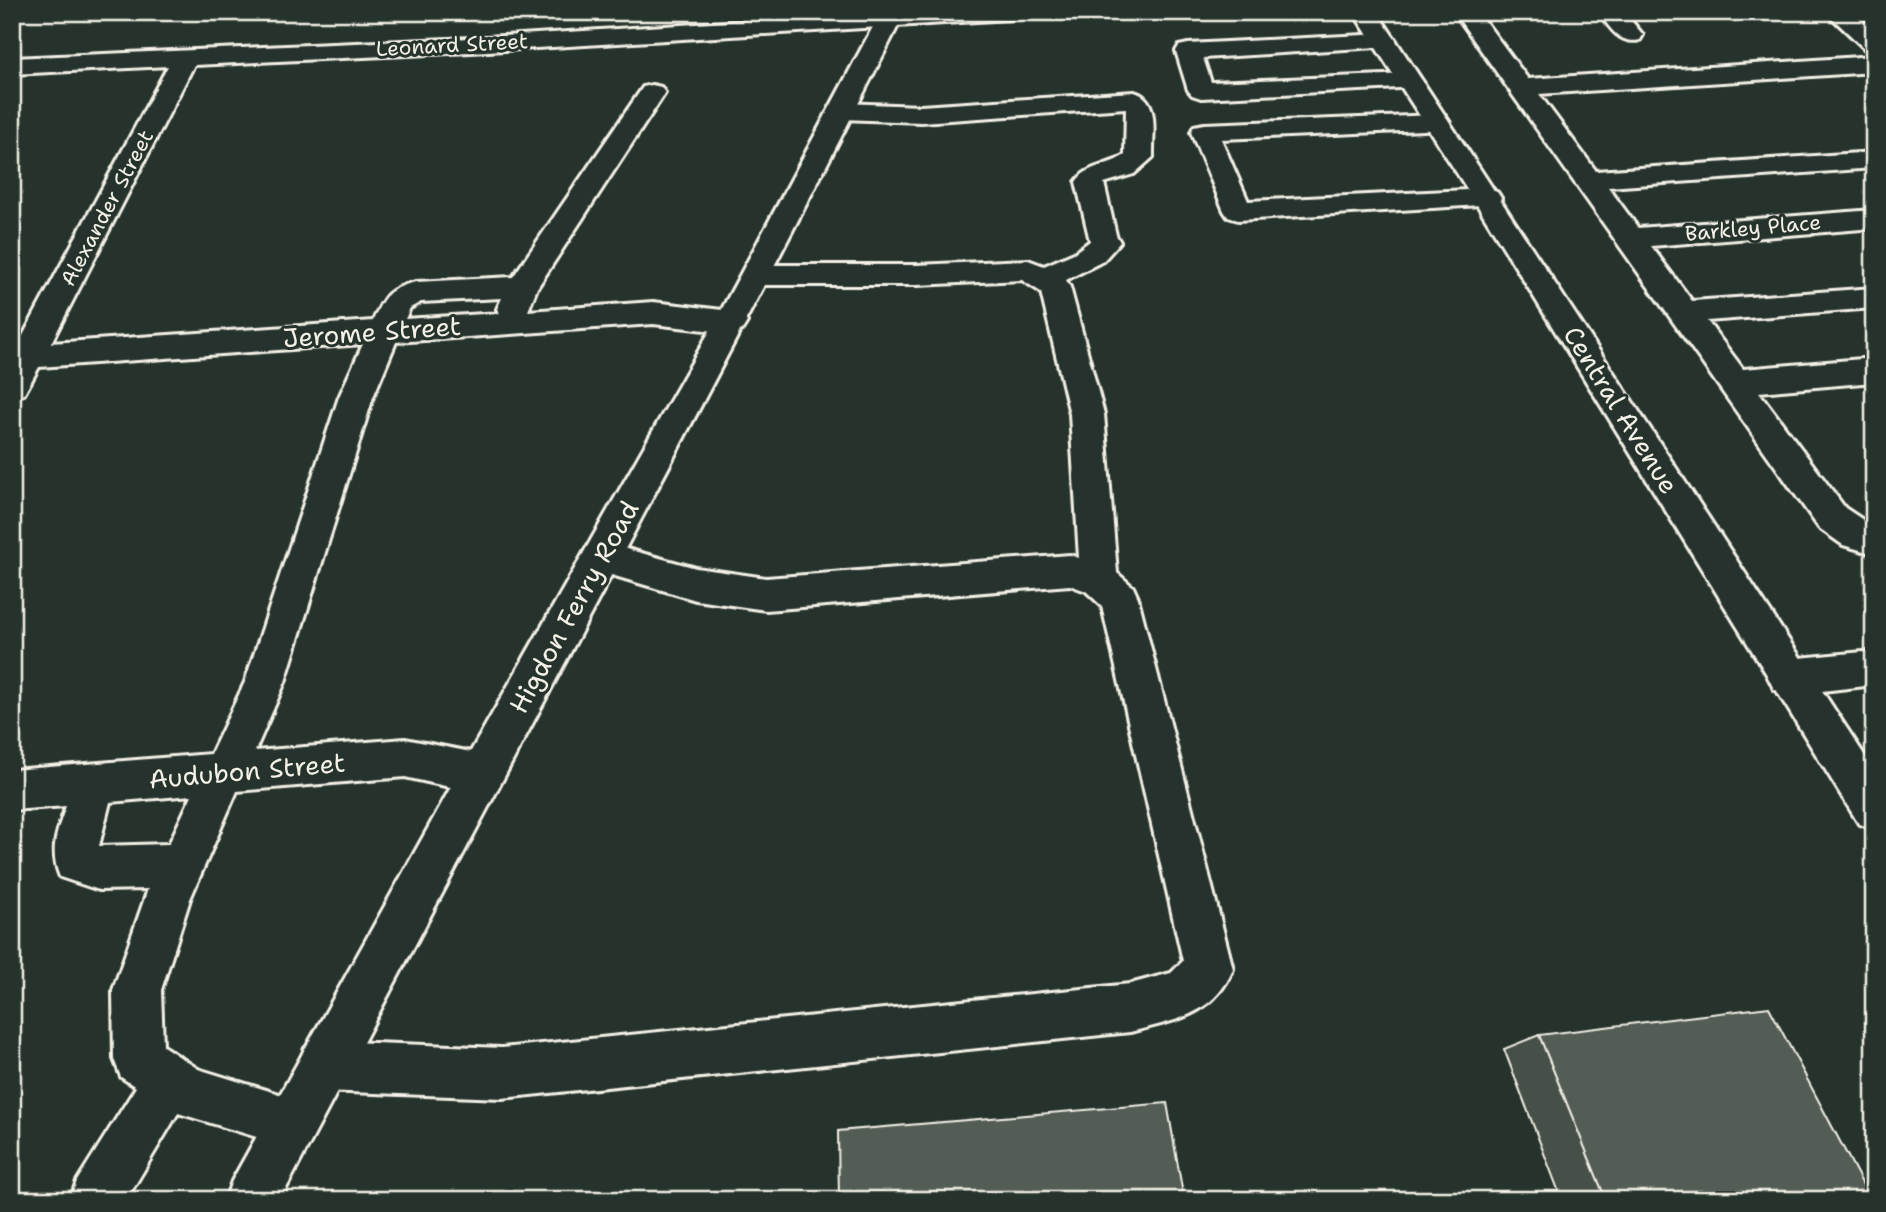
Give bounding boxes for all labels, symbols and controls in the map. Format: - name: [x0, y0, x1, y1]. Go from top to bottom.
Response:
- street label: Leonard Street: [375, 27, 529, 63]
- street label: Alexander Street: [54, 125, 160, 291]
- street label: Barkley Place: [1684, 208, 1822, 248]
- street label: Jerome Street: [282, 308, 462, 355]
- street label: Central Avenue: [1556, 319, 1687, 500]
- street label: Higdon Ferry Road: [501, 494, 647, 719]
- street label: Audubon Street: [147, 744, 347, 797]

